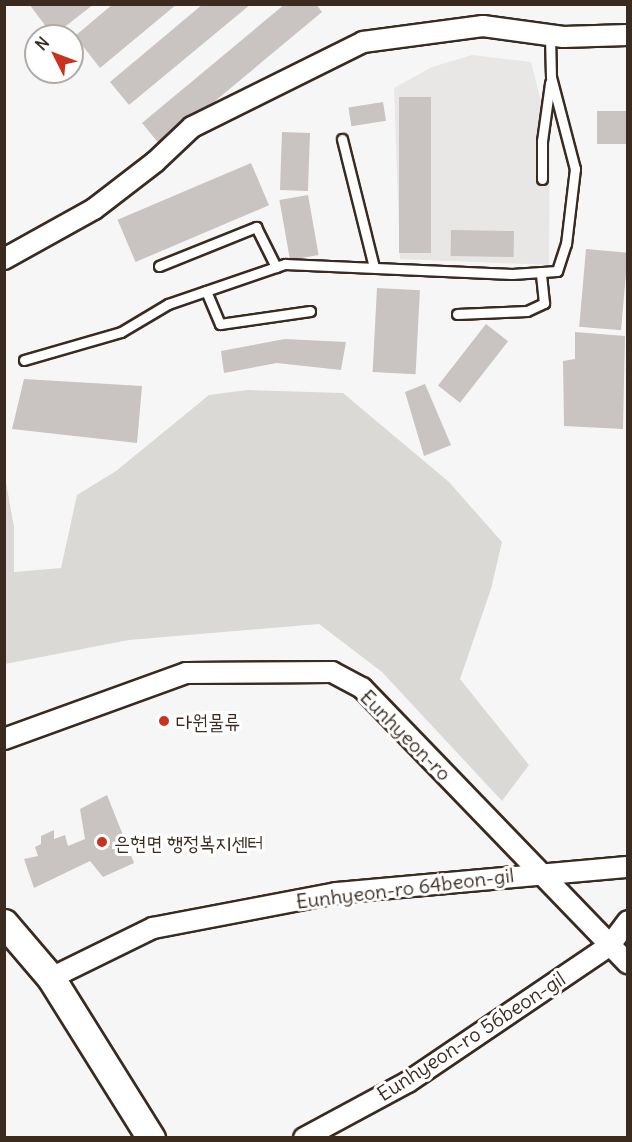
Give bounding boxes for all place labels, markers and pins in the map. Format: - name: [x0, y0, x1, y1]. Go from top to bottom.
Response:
- place label: 다원물류: [176, 709, 240, 733]
- marker: 다원물류: [157, 714, 171, 728]
- place label: 은현면 행정복지센터: [114, 830, 264, 854]
- marker: 은현면 행정복지센터: [95, 835, 109, 849]

